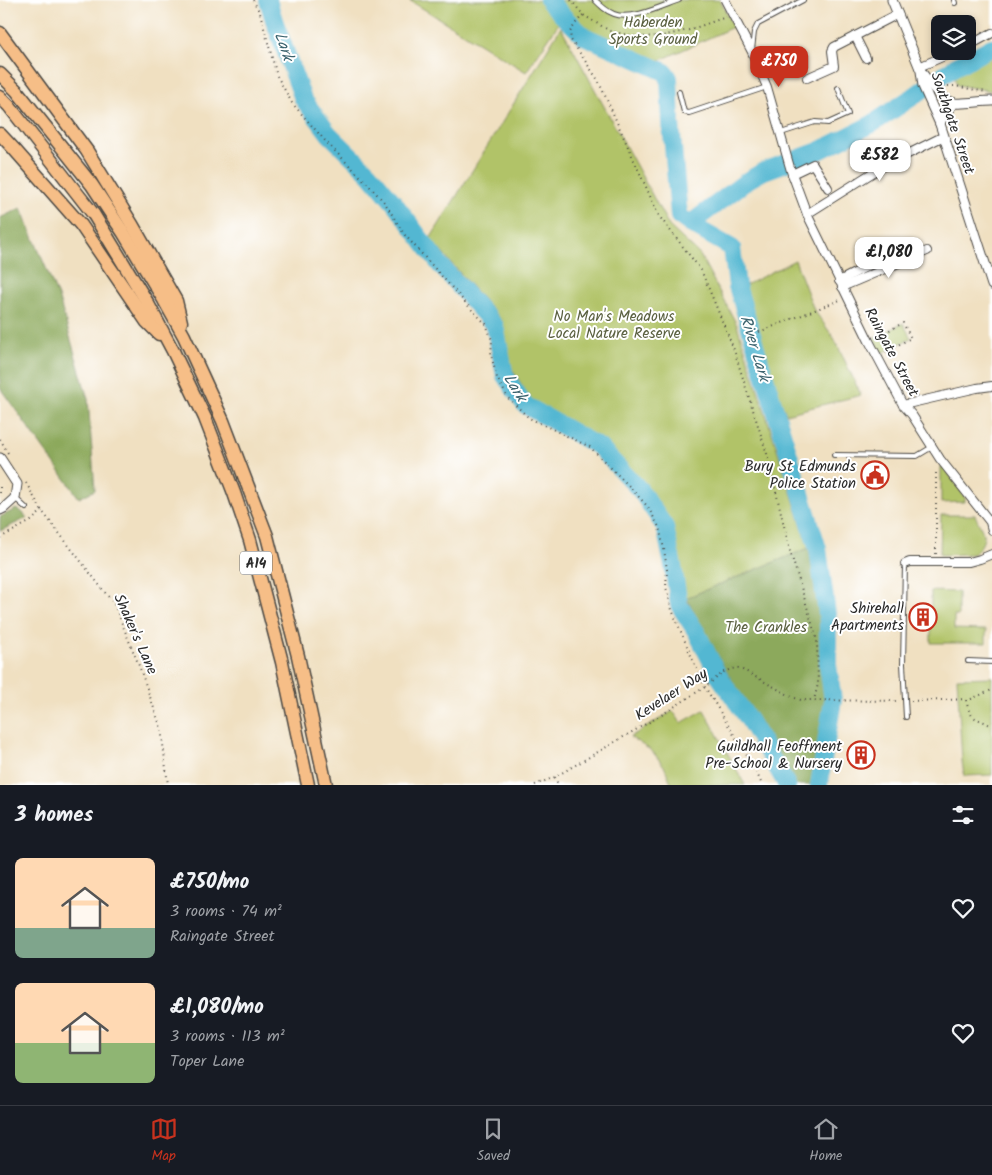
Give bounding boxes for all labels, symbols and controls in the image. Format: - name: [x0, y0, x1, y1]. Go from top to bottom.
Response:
- park label: Haberden Sports Ground: [609, 11, 698, 52]
- map controls: [931, 15, 976, 60]
- button: layers: [931, 15, 976, 60]
- water label: Lark: [267, 29, 301, 67]
- pin: £750: [749, 46, 809, 88]
- text: £750: [761, 49, 797, 74]
- street label: Southgate Street: [923, 69, 981, 178]
- pin: £582: [850, 140, 910, 182]
- text: £582: [861, 143, 899, 168]
- pin: £1,080: [848, 236, 930, 279]
- text: £1,080: [866, 240, 912, 265]
- street label: Raingate Street: [857, 304, 925, 402]
- park label: No Man's Meadows Local Nature Reserve: [547, 305, 681, 346]
- water label: River Lark: [733, 312, 777, 387]
- water label: Lark: [496, 369, 534, 409]
- place label: Bury St Edmunds Police Station: [744, 455, 857, 496]
- public building icon: Bury St Edmunds Police Station: [860, 460, 890, 490]
- road number: A14: [240, 552, 272, 574]
- street label: Shaker's Lane: [107, 590, 164, 679]
- place label: Shirehall Apartments: [831, 597, 905, 638]
- building icon: Shirehall Apartments: [908, 602, 938, 632]
- park label: The Crankles: [725, 616, 807, 640]
- street label: Kevelaer Way: [630, 662, 714, 727]
- place label: Guildhall Feoffment Pre-School & Nursery: [705, 735, 843, 776]
- building icon: Guildhall Feoffment Pre-School & Nursery: [846, 740, 876, 770]
- text: 3 homes: [15, 799, 93, 832]
- icon: filters: [949, 801, 977, 829]
- text: £750/mo: [170, 866, 249, 899]
- icon: home: [55, 878, 115, 938]
- icon: heart: [949, 894, 977, 922]
- text: 3 rooms · 74 m²: [170, 899, 282, 924]
- text: Raingate Street: [170, 924, 275, 949]
- text: £1,080/mo: [170, 991, 264, 1024]
- icon: home: [55, 1003, 115, 1063]
- icon: heart: [949, 1019, 977, 1047]
- text: 3 rooms · 113 m²: [170, 1024, 285, 1049]
- text: Toper Lane: [170, 1049, 244, 1074]
- tab: Map: [150, 1115, 178, 1167]
- tab: Saved: [477, 1115, 510, 1167]
- tab: Home: [809, 1115, 842, 1167]

